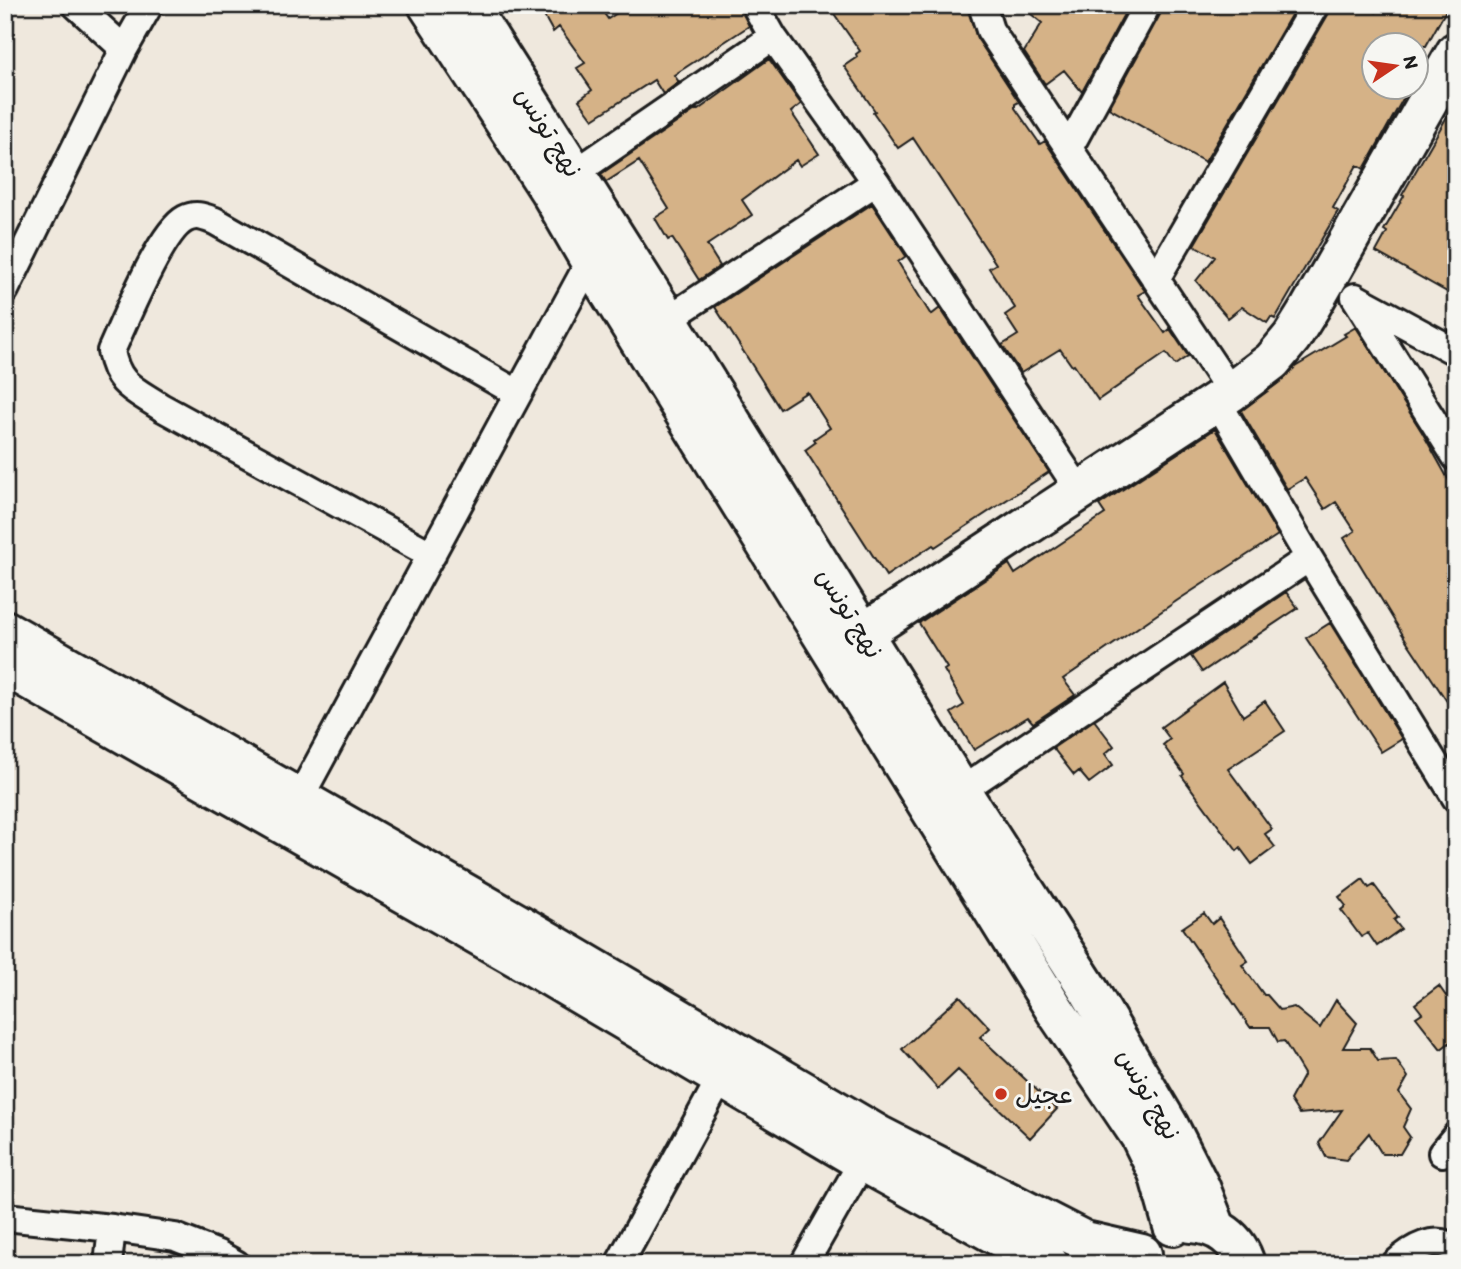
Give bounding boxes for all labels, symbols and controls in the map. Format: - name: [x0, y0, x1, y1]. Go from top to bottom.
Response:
- north arrow: [1360, 32, 1430, 102]
- text: N: [1398, 53, 1424, 71]
- street label: نهج تونس: [507, 81, 589, 184]
- street label: نهج تونس: [808, 562, 890, 665]
- street label: نهج تونس: [1108, 1042, 1188, 1147]
- place label: عجيل: [1015, 1078, 1073, 1110]
- marker: عجيل: [993, 1086, 1009, 1102]

